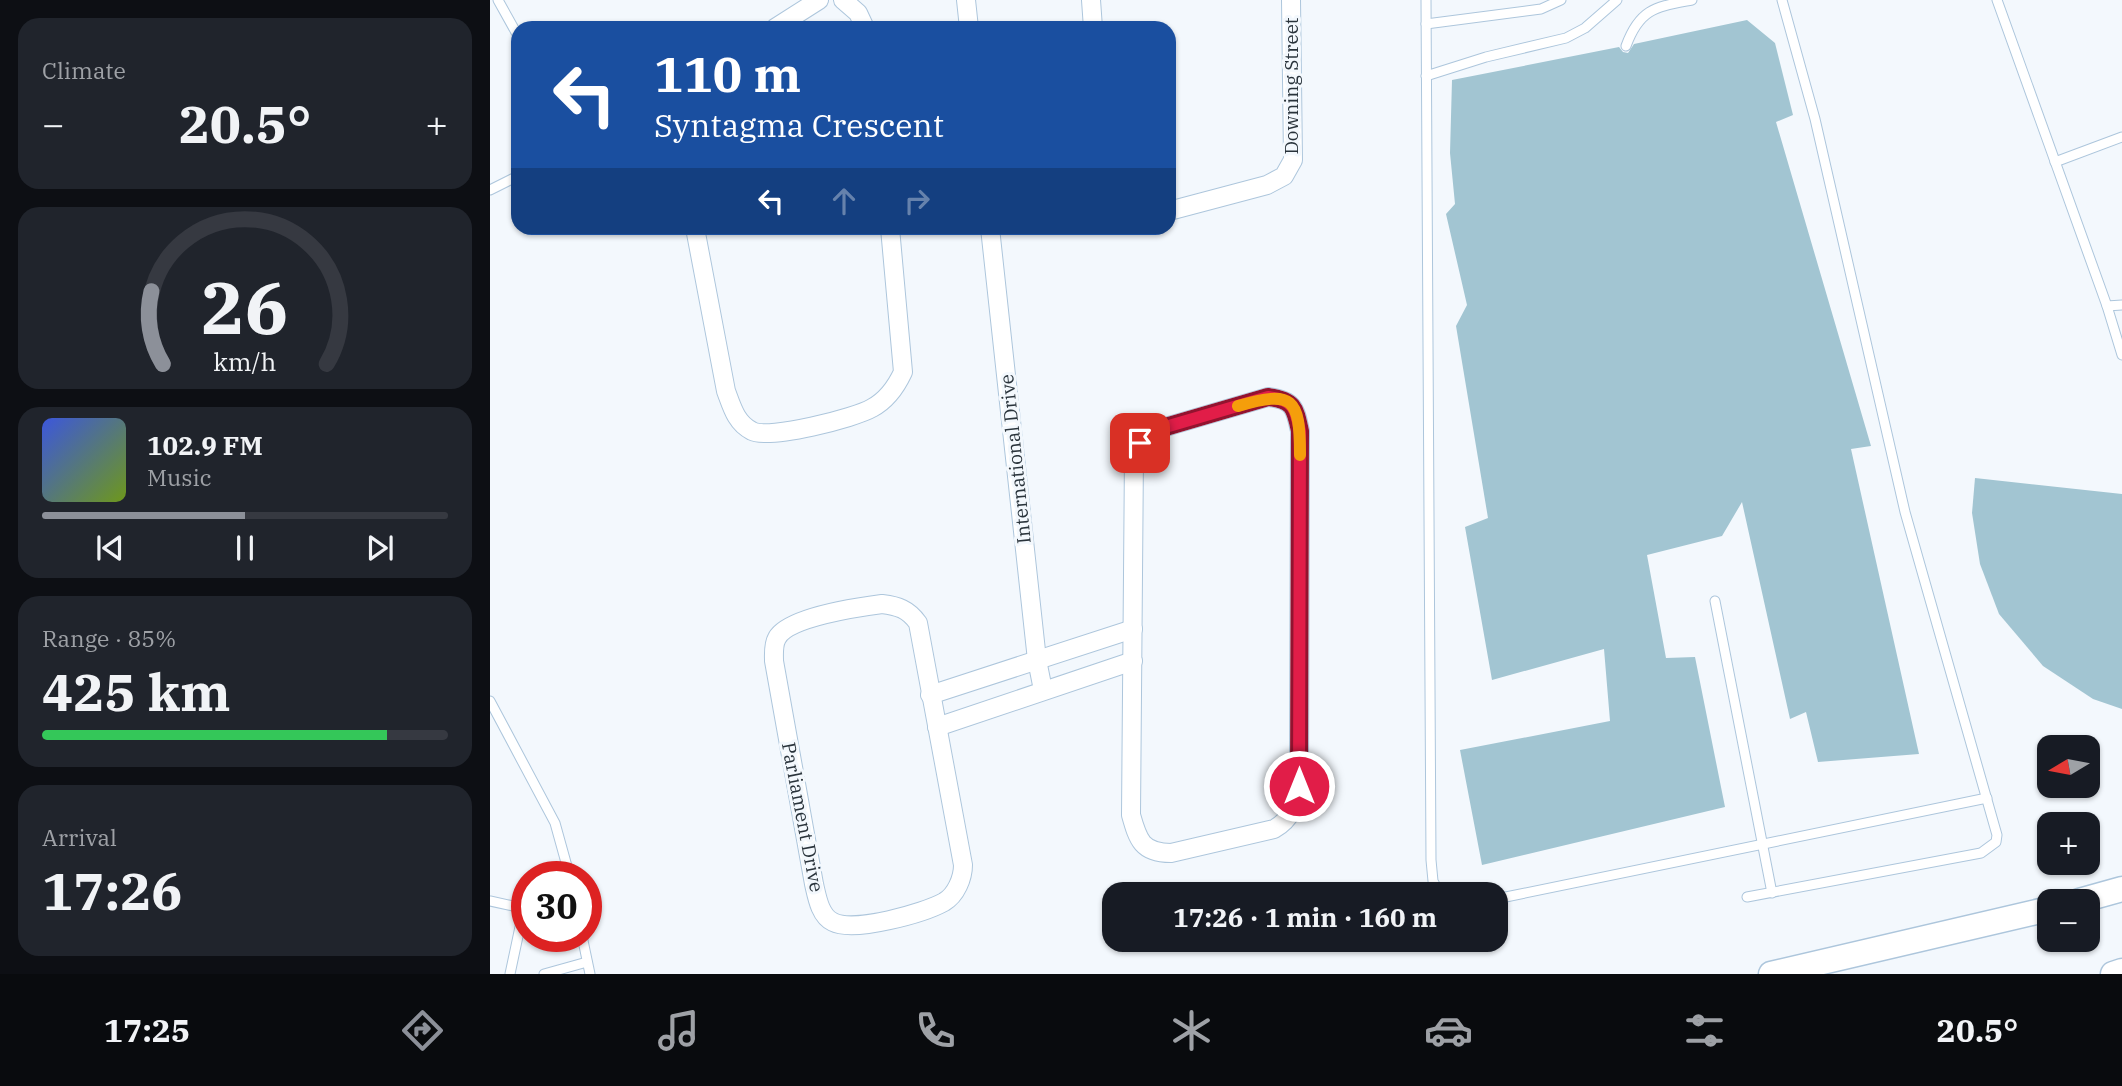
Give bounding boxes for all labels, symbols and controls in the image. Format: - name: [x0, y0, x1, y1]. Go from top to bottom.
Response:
- street label: Downing Street: [1279, 17, 1303, 155]
- text: 110 m: [654, 42, 801, 105]
- icon: left: [539, 49, 630, 140]
- text: Climate: [42, 55, 126, 85]
- text: 20.5°: [179, 90, 311, 157]
- text: −: [42, 99, 65, 148]
- text: +: [425, 99, 448, 148]
- text: Syntagma Crescent: [654, 104, 944, 146]
- icon: left: [752, 182, 790, 220]
- icon: ahead: [825, 182, 863, 220]
- icon: right: [898, 182, 936, 220]
- text: 26: [201, 259, 289, 354]
- text: km/h: [213, 345, 277, 378]
- street label: International Drive: [994, 373, 1036, 545]
- pin: [1110, 413, 1170, 473]
- icon: arrive: [1121, 424, 1159, 462]
- text: 102.9 FM: [147, 428, 263, 462]
- text: Music: [147, 462, 212, 492]
- icon: previous: [91, 529, 129, 567]
- icon: pause: [226, 529, 264, 567]
- icon: next: [361, 529, 399, 567]
- text: Range · 85%: [42, 623, 176, 653]
- text: 425 km: [42, 658, 231, 725]
- north arrow: [2037, 735, 2100, 798]
- map controls: [2037, 735, 2100, 952]
- street label: Parliament Drive: [777, 740, 829, 894]
- position arrow: [1262, 749, 1336, 823]
- button: +: [2037, 812, 2100, 875]
- text: Arrival: [42, 822, 117, 852]
- text: 17:26: [42, 857, 183, 924]
- speed limit sign: 30: [511, 861, 602, 952]
- button: −: [2037, 889, 2100, 952]
- text: 17:26 · 1 min · 160 m: [1173, 900, 1437, 934]
- icon: directions: [398, 1006, 447, 1055]
- icon: music: [654, 1006, 703, 1055]
- icon: phone: [911, 1006, 960, 1055]
- icon: climate: [1167, 1006, 1216, 1055]
- icon: car: [1424, 1006, 1473, 1055]
- icon: filters: [1680, 1006, 1729, 1055]
- text: 17:25: [104, 1009, 190, 1051]
- text: 20.5°: [1937, 1009, 2018, 1051]

